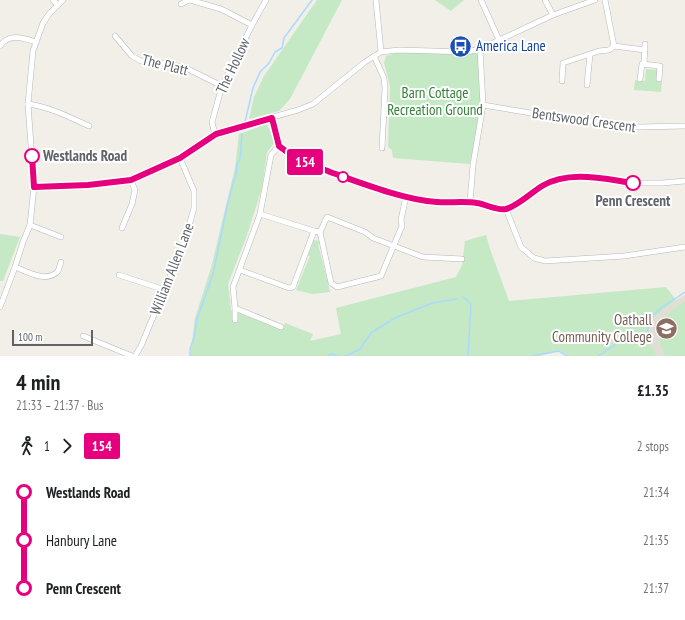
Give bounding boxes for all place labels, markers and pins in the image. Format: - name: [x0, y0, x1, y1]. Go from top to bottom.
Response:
- bus stop icon: America Lane: [447, 33, 473, 59]
- place label: America Lane: [476, 36, 546, 55]
- place label: Westlands Road: [42, 146, 128, 165]
- marker: Westlands Road: [24, 148, 40, 164]
- unlabelled marker: [337, 171, 349, 183]
- marker: Penn Crescent: [625, 175, 641, 191]
- place label: Penn Crescent: [596, 191, 671, 210]
- place label: Oathall Community College: [552, 310, 653, 346]
- school or university icon: Oathall Community College: [654, 316, 680, 342]

